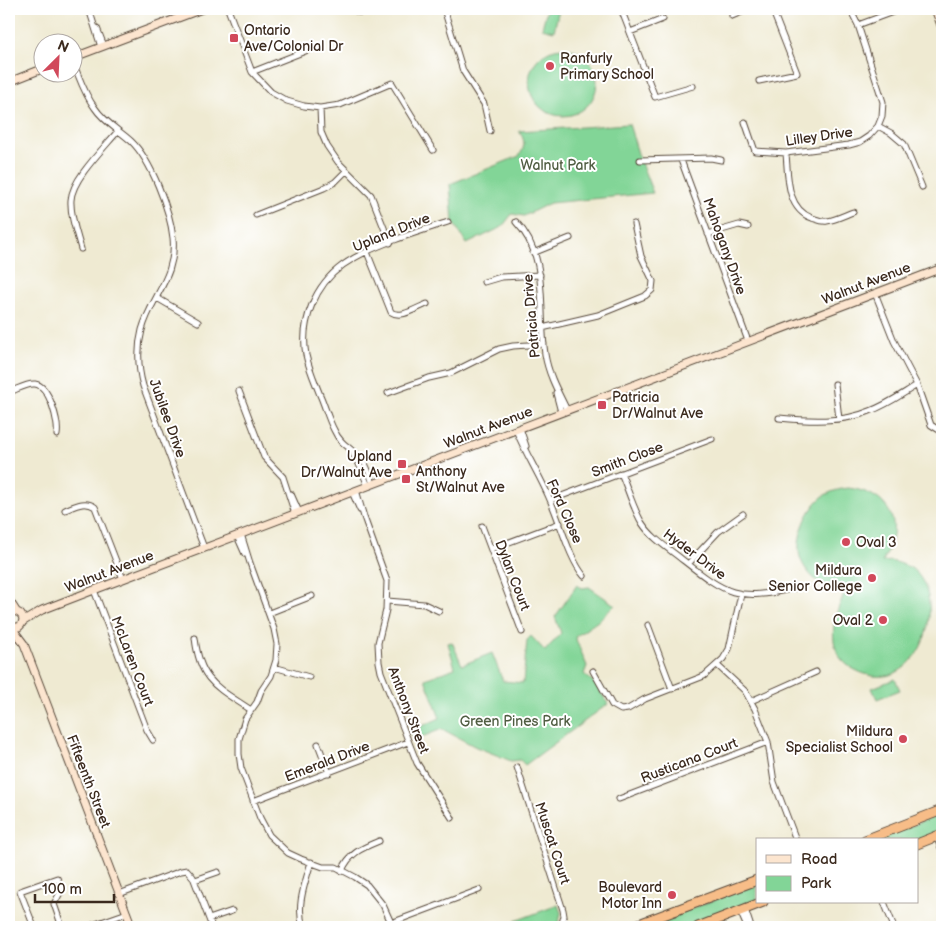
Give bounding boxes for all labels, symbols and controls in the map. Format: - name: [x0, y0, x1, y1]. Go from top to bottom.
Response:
- place label: Ontario Ave/Colonial Dr: [244, 22, 344, 55]
- north arrow: [32, 32, 82, 82]
- marker: Ontario Ave/Colonial Dr: [228, 32, 240, 44]
- text: N: [55, 37, 71, 56]
- place label: Ranfurly Primary School: [560, 50, 654, 83]
- marker: Ranfurly Primary School: [544, 60, 556, 72]
- street label: Lilley Drive: [784, 123, 854, 150]
- park label: Walnut Park: [521, 157, 596, 174]
- street label: Mahogany Drive: [699, 195, 750, 297]
- street label: Upland Drive: [350, 209, 432, 256]
- street label: Walnut Avenue: [819, 259, 913, 308]
- street label: Patricia Drive: [519, 273, 544, 359]
- street label: Jubilee Drive: [145, 376, 190, 460]
- place label: Patricia Dr/Walnut Ave: [612, 389, 703, 422]
- marker: Patricia Dr/Walnut Ave: [596, 399, 608, 411]
- street label: Walnut Avenue: [441, 403, 535, 452]
- street label: Smith Close: [589, 438, 665, 481]
- place label: Upland Dr/Walnut Ave: [301, 448, 392, 481]
- marker: Upland Dr/Walnut Ave: [396, 458, 408, 470]
- place label: Anthony St/Walnut Ave: [416, 463, 505, 496]
- marker: Anthony St/Walnut Ave: [400, 473, 412, 485]
- street label: Ford Close: [543, 476, 586, 546]
- street label: Hyder Drive: [660, 525, 729, 584]
- place label: Oval 3: [856, 534, 897, 551]
- marker: Oval 3: [840, 536, 852, 548]
- street label: Dylan Court: [491, 537, 534, 614]
- street label: Walnut Avenue: [62, 547, 156, 596]
- place label: Mildura Senior College: [769, 562, 862, 595]
- marker: Mildura Senior College: [866, 572, 878, 584]
- place label: Oval 2: [833, 612, 874, 629]
- street label: McLaren Court: [108, 614, 158, 709]
- marker: Oval 2: [877, 614, 889, 626]
- street label: Anthony Street: [384, 664, 433, 757]
- park label: Green Pines Park: [460, 713, 570, 730]
- place label: Mildura Specialist School: [786, 723, 893, 756]
- street label: Fifteenth Street: [63, 732, 114, 831]
- marker: Mildura Specialist School: [897, 733, 909, 745]
- street label: Rusticana Court: [638, 734, 741, 787]
- street label: Emerald Drive: [282, 737, 372, 785]
- street label: Muscat Court: [531, 800, 574, 887]
- legend: [756, 838, 918, 904]
- text: Road: [801, 850, 837, 869]
- scale bar: [35, 871, 114, 903]
- text: Park: [801, 874, 832, 893]
- place label: Boulevard Motor Inn: [598, 879, 662, 912]
- text: 100 m: [42, 880, 82, 899]
- marker: Boulevard Motor Inn: [666, 889, 678, 901]

